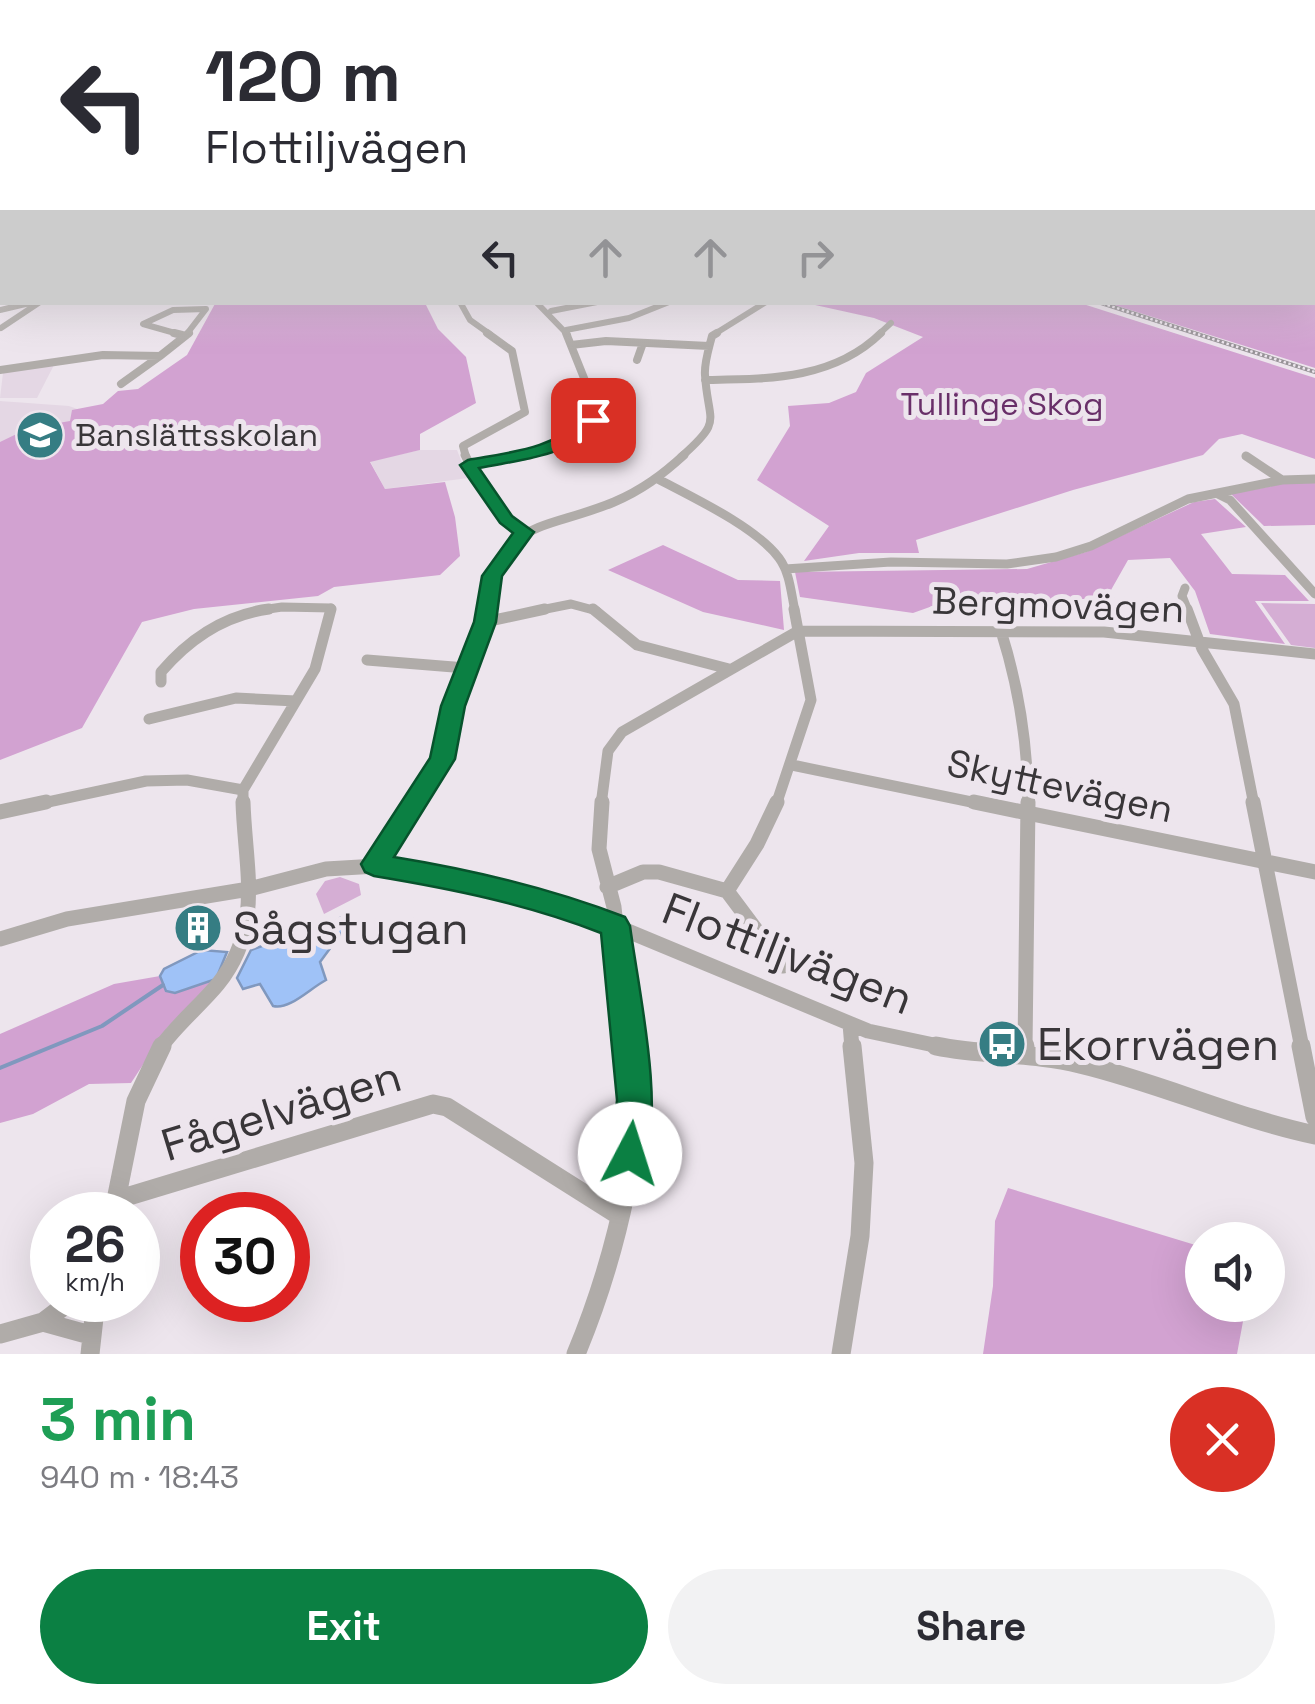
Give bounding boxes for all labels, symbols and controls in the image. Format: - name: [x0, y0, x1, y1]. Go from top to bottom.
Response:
- text: 120 m: [205, 32, 401, 121]
- icon: left: [40, 40, 170, 170]
- text: Flottiljvägen: [205, 119, 468, 176]
- icon: left: [473, 230, 528, 285]
- icon: ahead: [578, 230, 633, 285]
- icon: ahead: [683, 230, 738, 285]
- icon: right: [788, 230, 843, 285]
- pin: [551, 378, 636, 463]
- park label: Tullinge Skog: [900, 384, 1104, 424]
- icon: arrive: [566, 393, 621, 448]
- school or university icon: Banslättsskolan: [14, 409, 66, 461]
- place label: Banslättsskolan: [75, 415, 318, 455]
- street label: Bergmovägen: [931, 577, 1185, 633]
- street label: Skyttevägen: [943, 739, 1177, 833]
- street label: Flottiljvägen: [655, 880, 921, 1027]
- place label: Sågstugan: [233, 900, 469, 957]
- building icon: Sågstugan: [172, 902, 224, 954]
- place label: Ekorrvägen: [1037, 1016, 1279, 1073]
- bus stop icon: Ekorrvägen: [976, 1018, 1028, 1070]
- street label: Fågelvägen: [154, 1047, 408, 1174]
- position arrow: [578, 1102, 682, 1206]
- speed limit sign: 30: [180, 1192, 310, 1322]
- text: 26: [65, 1213, 125, 1277]
- map controls: [1185, 1222, 1285, 1322]
- button: sound: [1185, 1222, 1285, 1322]
- text: km/h: [65, 1266, 125, 1298]
- text: 3 min: [40, 1381, 196, 1458]
- button: close: [1170, 1387, 1275, 1492]
- text: 940 m · 18:43: [40, 1457, 239, 1497]
- button: Exit: [40, 1569, 648, 1684]
- button: Share: [668, 1569, 1275, 1684]

